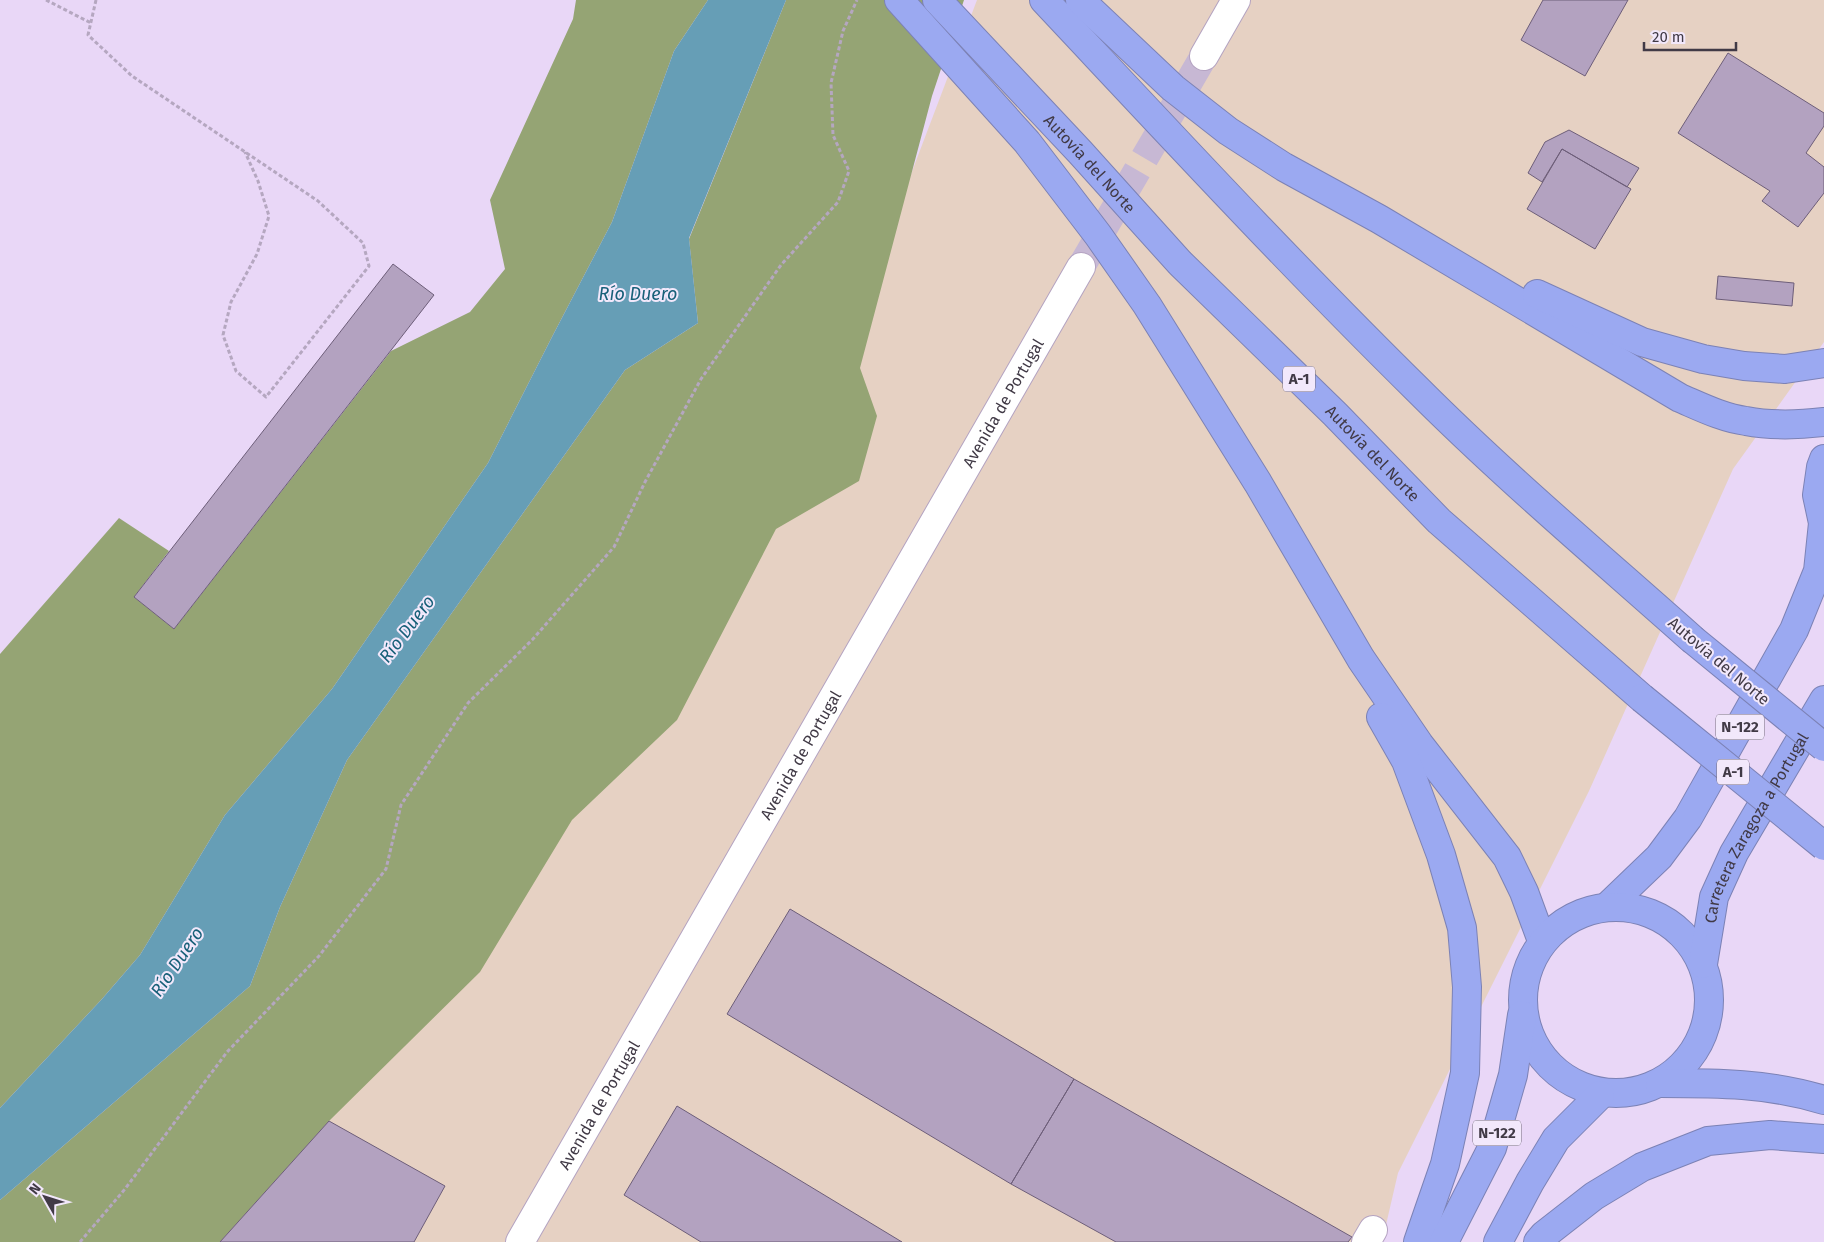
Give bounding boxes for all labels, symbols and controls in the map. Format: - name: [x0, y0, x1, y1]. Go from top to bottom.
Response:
- scale bar: [1644, 20, 1736, 52]
- text: 20 m: [1652, 28, 1685, 46]
- street label: Autovía del Norte: [1040, 110, 1140, 217]
- water label: Río Duero: [599, 283, 677, 305]
- street label: Avenida de Portugal: [958, 335, 1047, 471]
- road number: A-1: [1283, 366, 1315, 392]
- street label: Autovía del Norte: [1322, 401, 1424, 505]
- water label: Río Duero: [375, 591, 439, 667]
- street label: Autovía del Norte: [1664, 613, 1774, 709]
- street label: Avenida de Portugal: [756, 687, 845, 823]
- road number: N-122: [1716, 714, 1764, 740]
- street label: Carretera Zaragoza a Portugal: [1700, 729, 1812, 924]
- road number: A-1: [1717, 760, 1749, 784]
- water label: Río Duero: [146, 923, 208, 1001]
- street label: Avenida de Portugal: [554, 1037, 643, 1173]
- road number: N-122: [1473, 1120, 1521, 1146]
- north arrow: [20, 1172, 70, 1222]
- text: N: [26, 1180, 45, 1198]

